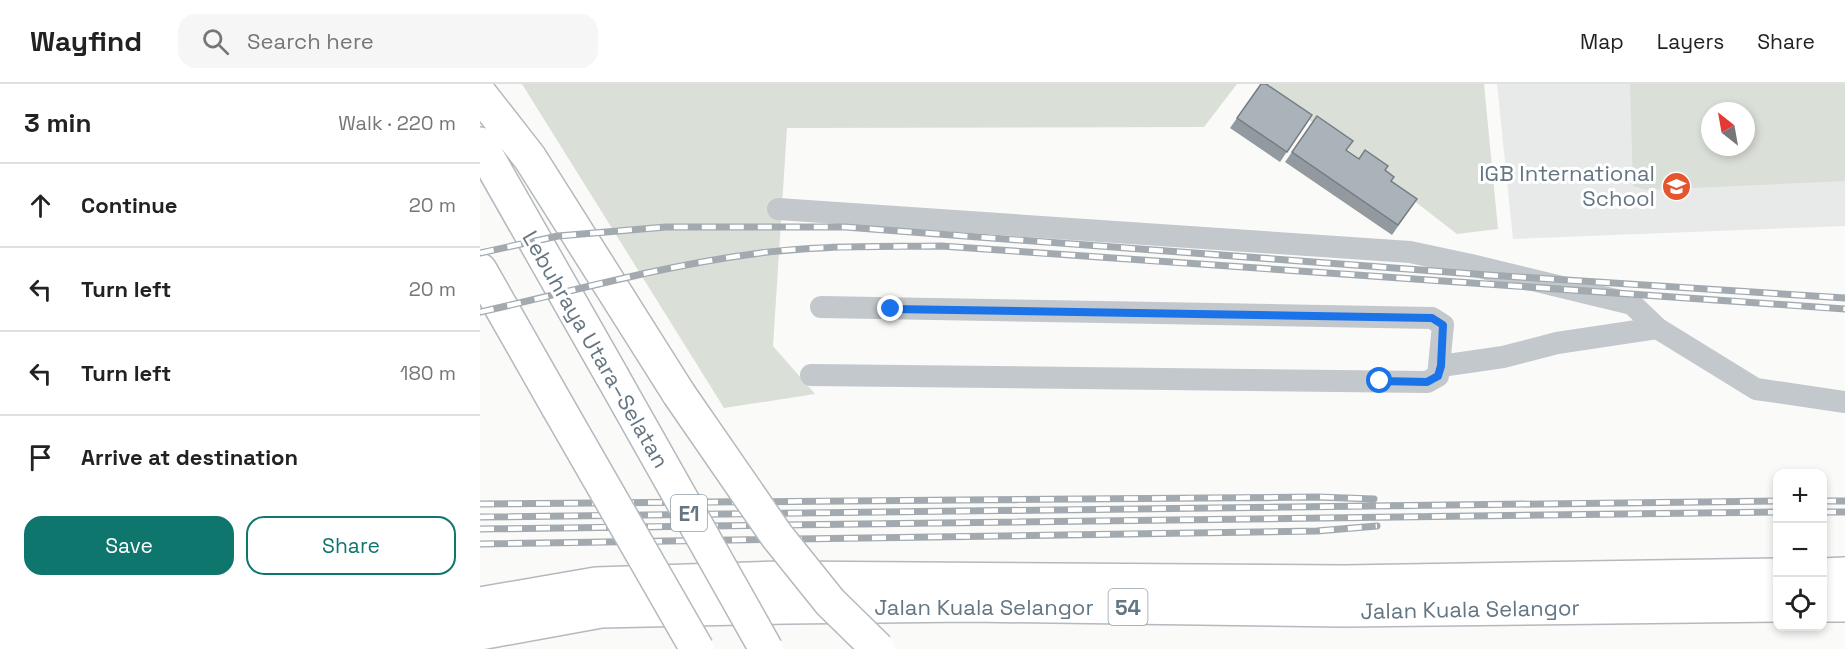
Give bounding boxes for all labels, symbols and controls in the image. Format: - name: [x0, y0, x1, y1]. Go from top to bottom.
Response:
- search box: [178, 14, 598, 68]
- text: Wayfind: [30, 23, 142, 59]
- icon: search: [199, 25, 232, 58]
- text: Search here: [247, 27, 374, 55]
- text: Map: [1580, 28, 1624, 55]
- text: Layers: [1657, 28, 1724, 55]
- text: Share: [1757, 28, 1815, 55]
- north arrow: [1701, 102, 1755, 156]
- text: 3 min: [24, 106, 92, 140]
- text: Walk · 220 m: [338, 110, 456, 136]
- place label: IGB International School: [1479, 159, 1655, 212]
- school or university icon: IGB International School: [1660, 170, 1692, 202]
- icon: ahead: [24, 189, 57, 222]
- text: Continue: [81, 191, 177, 219]
- text: 20 m: [409, 192, 456, 218]
- street label: Lebuhraya Utara–Selatan: [517, 225, 675, 473]
- icon: left: [24, 273, 57, 306]
- text: Turn left: [81, 275, 171, 303]
- text: 20 m: [409, 276, 456, 302]
- route end: [877, 295, 903, 321]
- icon: left: [24, 357, 57, 390]
- text: Turn left: [81, 359, 171, 387]
- text: 180 m: [400, 360, 456, 386]
- route start: [1366, 367, 1392, 393]
- icon: arrive: [24, 441, 57, 474]
- text: Arrive at destination: [81, 443, 298, 471]
- map controls: [1773, 469, 1827, 631]
- button: +: [1773, 469, 1827, 523]
- road number: E1: [671, 495, 707, 531]
- button: Save: [24, 516, 234, 575]
- button: Share: [246, 516, 456, 575]
- button: −: [1773, 523, 1827, 577]
- button: locate: [1773, 577, 1827, 631]
- road number: 54: [1108, 589, 1148, 625]
- street label: Jalan Kuala Selangor: [874, 593, 1094, 621]
- street label: Jalan Kuala Selangor: [1360, 593, 1580, 625]

